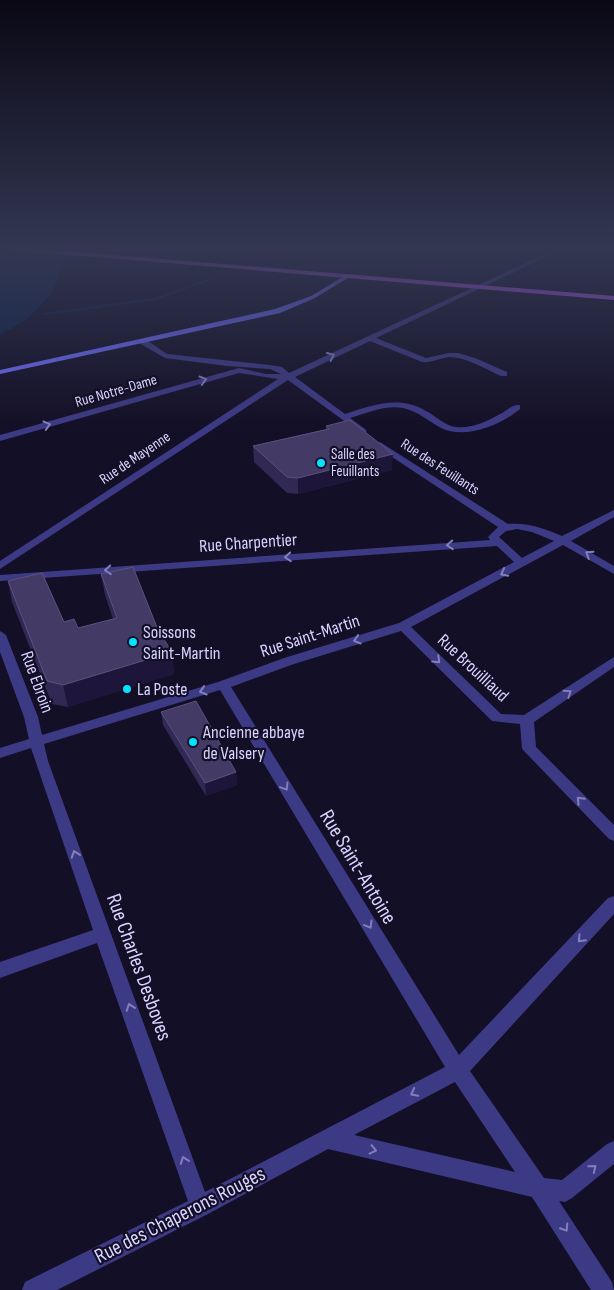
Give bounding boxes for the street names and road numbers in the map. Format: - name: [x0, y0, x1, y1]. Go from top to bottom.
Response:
- street label: Rue Notre-Dame: [73, 370, 159, 412]
- street label: Rue de Mayenne: [96, 427, 174, 489]
- street label: Rue des Feuillants: [397, 435, 483, 499]
- street label: Rue Charpentier: [198, 529, 298, 557]
- street label: Rue Saint-Martin: [258, 610, 362, 662]
- street label: Rue Brouilliaud: [433, 630, 513, 706]
- street label: Rue Ebroin: [16, 648, 58, 716]
- street label: Rue Saint-Antoine: [314, 805, 402, 929]
- street label: Rue Charles Desboves: [101, 890, 177, 1044]
- street label: Rue des Chaperons Rouges: [90, 1161, 270, 1269]

